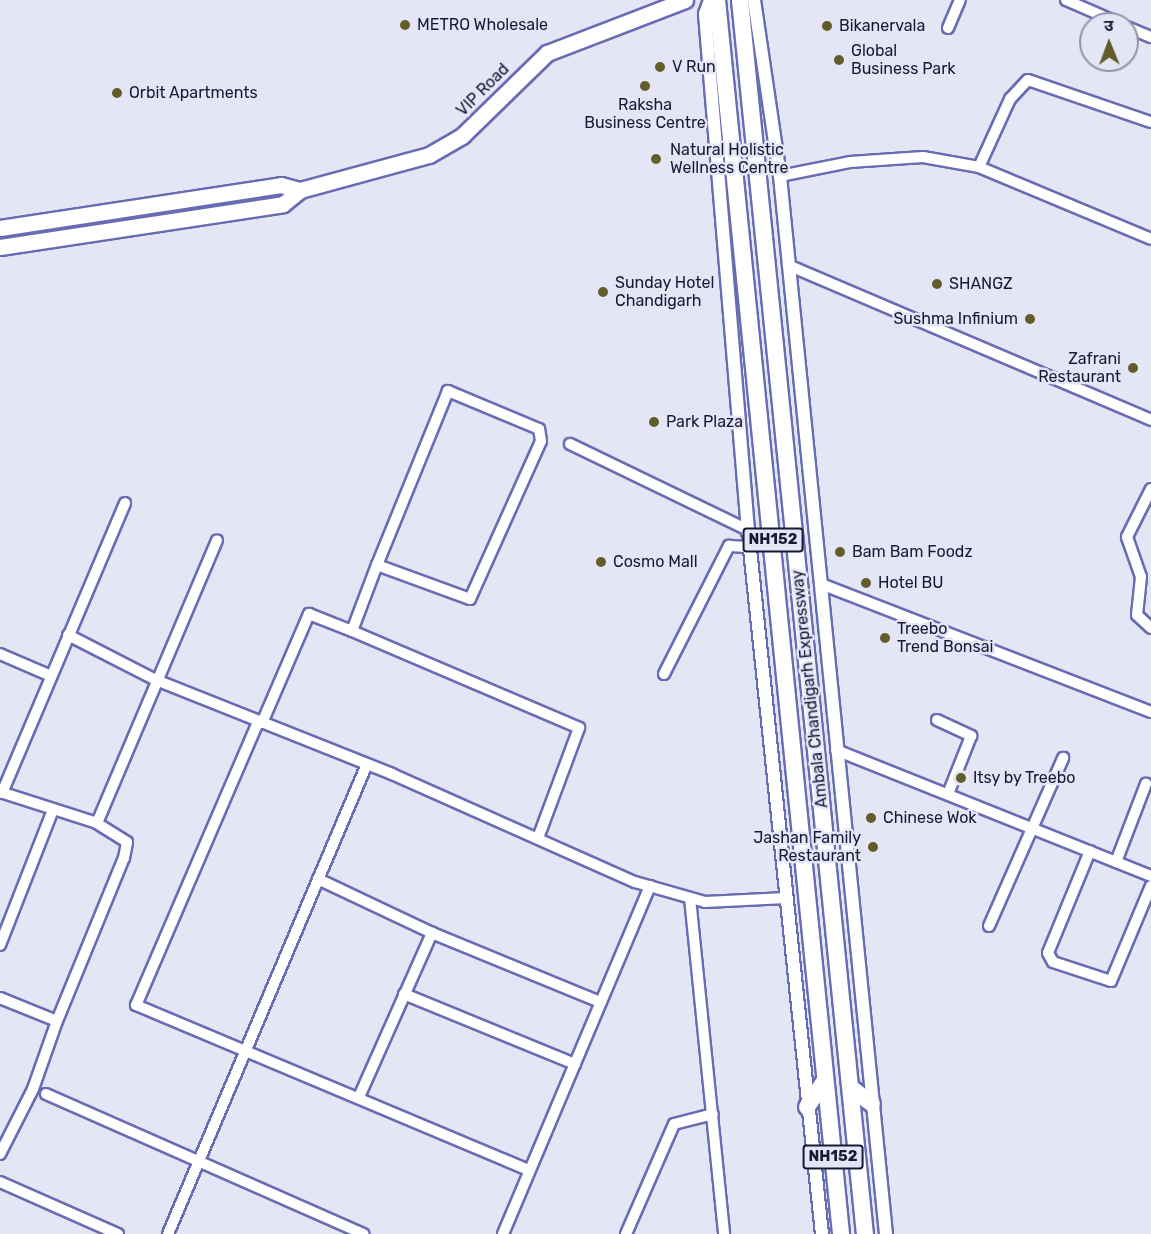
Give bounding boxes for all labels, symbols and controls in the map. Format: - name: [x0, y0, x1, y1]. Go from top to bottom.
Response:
- north arrow: [1079, 12, 1139, 72]
- place label: METRO Wholesale: [417, 15, 548, 35]
- place label: Bikanervala: [839, 16, 925, 36]
- text: उ: [1104, 16, 1114, 35]
- marker: METRO Wholesale: [398, 18, 412, 32]
- marker: Bikanervala: [820, 19, 834, 33]
- place label: Global Business Park: [851, 41, 956, 79]
- marker: Global Business Park: [832, 53, 846, 67]
- place label: V Run: [672, 57, 716, 77]
- street label: VIP Road: [453, 60, 513, 120]
- marker: V Run: [653, 60, 667, 74]
- marker: Raksha Business Centre: [638, 79, 652, 93]
- place label: Orbit Apartments: [129, 83, 258, 103]
- marker: Orbit Apartments: [110, 86, 124, 100]
- place label: Raksha Business Centre: [584, 95, 706, 133]
- place label: Natural Holistic Wellness Centre: [670, 140, 788, 178]
- marker: Natural Holistic Wellness Centre: [647, 150, 665, 168]
- place label: Sunday Hotel Chandigarh: [615, 273, 715, 311]
- place label: SHANGZ: [949, 274, 1013, 294]
- marker: SHANGZ: [930, 277, 944, 291]
- marker: Sunday Hotel Chandigarh: [596, 285, 610, 299]
- place label: Sushma Infinium: [893, 309, 1018, 329]
- marker: Sushma Infinium: [1023, 312, 1037, 326]
- place label: Zafrani Restaurant: [1038, 349, 1121, 387]
- marker: Zafrani Restaurant: [1126, 361, 1140, 375]
- place label: Park Plaza: [666, 412, 743, 432]
- marker: Park Plaza: [647, 415, 661, 429]
- road number: NH152: [742, 528, 804, 552]
- place label: Bam Bam Foodz: [852, 542, 973, 562]
- marker: Bam Bam Foodz: [833, 545, 847, 559]
- place label: Cosmo Mall: [613, 552, 698, 572]
- marker: Cosmo Mall: [594, 555, 608, 569]
- street label: Ambala Chandigarh Expressway: [788, 569, 832, 809]
- place label: Hotel BU: [878, 573, 943, 593]
- marker: Hotel BU: [859, 576, 873, 590]
- place label: Treebo Trend Bonsai: [897, 619, 993, 657]
- marker: Treebo Trend Bonsai: [878, 631, 892, 645]
- place label: Itsy by Treebo: [973, 768, 1077, 788]
- marker: Itsy by Treebo: [954, 771, 968, 785]
- place label: Chinese Wok: [883, 808, 977, 828]
- marker: Chinese Wok: [864, 811, 878, 825]
- place label: Jashan Family Restaurant: [753, 828, 861, 866]
- marker: Jashan Family Restaurant: [866, 840, 880, 854]
- road number: NH152: [802, 1145, 864, 1169]

